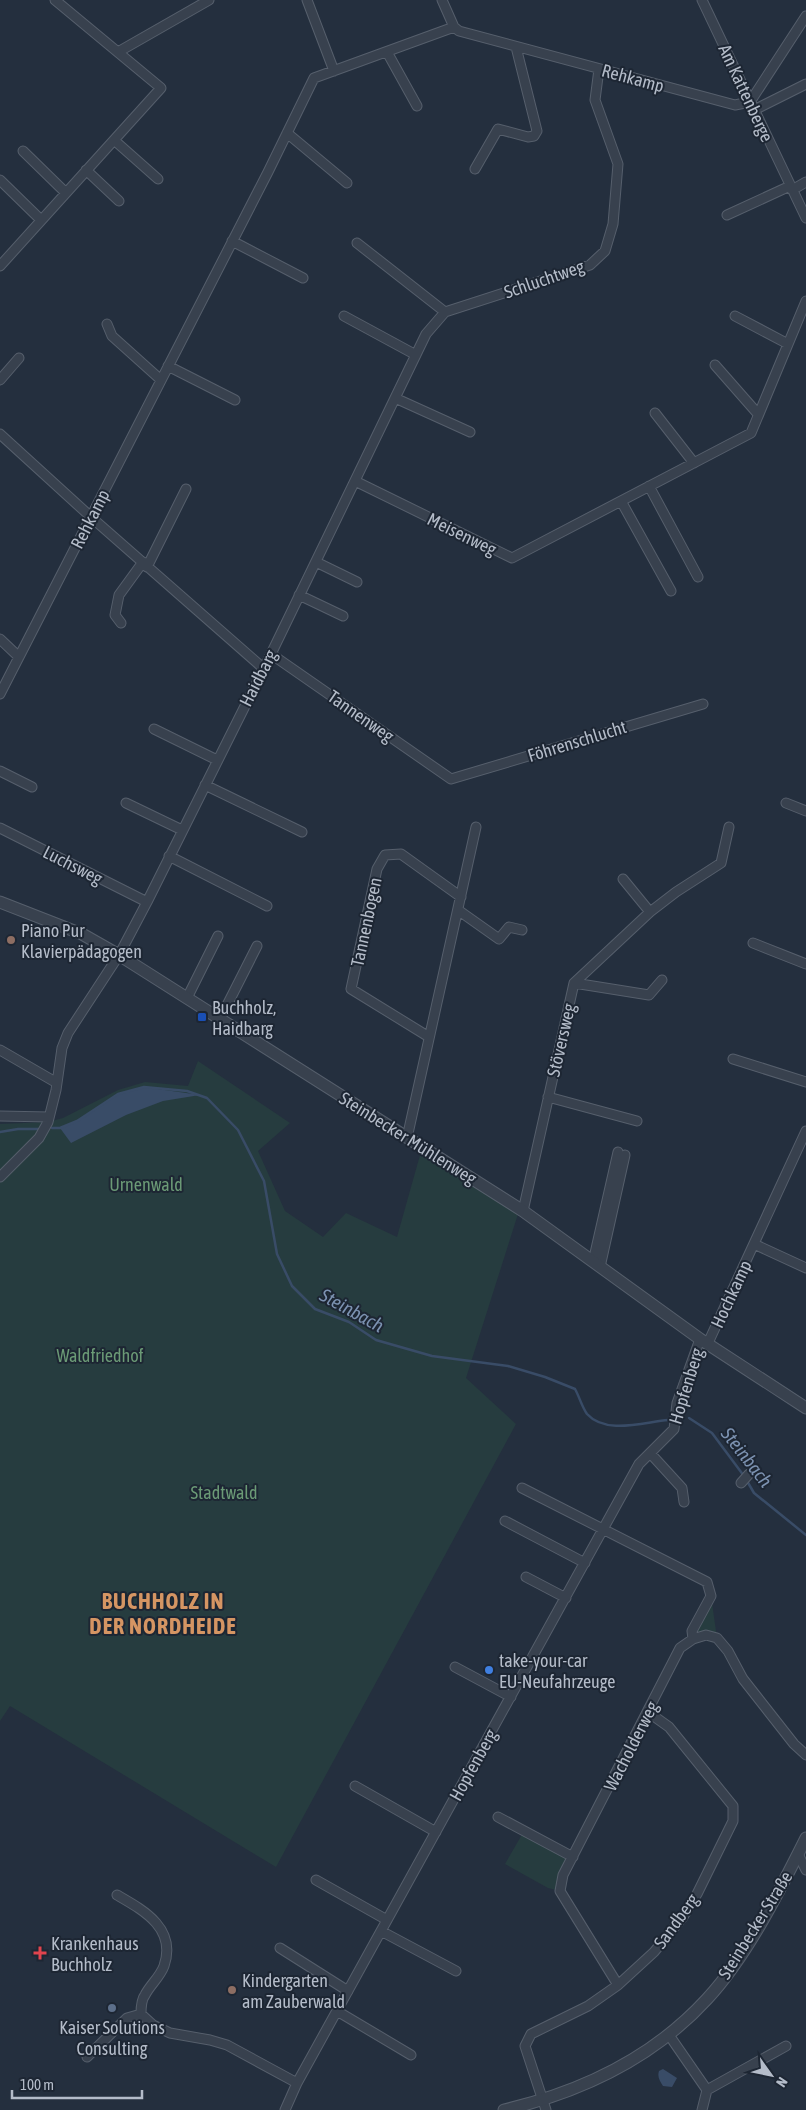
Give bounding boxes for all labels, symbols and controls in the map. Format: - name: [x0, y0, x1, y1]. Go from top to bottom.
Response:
- street label: Am Kattenberge: [714, 41, 778, 145]
- street label: Rehkamp: [600, 60, 666, 96]
- street label: Schluchtweg: [501, 255, 587, 303]
- street label: Rehkamp: [66, 486, 114, 552]
- street label: Meisenweg: [424, 508, 500, 560]
- street label: Haidbarg: [235, 646, 281, 710]
- street label: Tannenweg: [324, 686, 398, 747]
- street label: Föhrenschlucht: [525, 716, 629, 766]
- street label: Luchsweg: [40, 841, 106, 889]
- street label: Tannenbogen: [346, 875, 386, 969]
- place label: Piano Pur Klavierpädagogen: [21, 920, 142, 962]
- marker: Piano Pur Klavierpädagogen: [5, 934, 17, 946]
- place label: Buchholz, Haidbarg: [212, 997, 276, 1039]
- street label: Stöversweg: [542, 1001, 580, 1079]
- marker: Buchholz, Haidbarg: [196, 1011, 208, 1023]
- street label: Steinbecker Mühlenweg: [336, 1087, 481, 1189]
- park label: Urnenwald: [109, 1174, 183, 1195]
- street label: Hochkamp: [706, 1257, 756, 1331]
- water label: Steinbach: [315, 1283, 388, 1336]
- park label: Waldfriedhof: [56, 1345, 144, 1366]
- street label: Hopfenberg: [664, 1345, 708, 1427]
- water label: Steinbach: [716, 1422, 777, 1491]
- park label: Stadtwald: [191, 1482, 257, 1503]
- district label: BUCHHOLZ IN DER NORDHEIDE: [89, 1588, 237, 1639]
- place label: take-your-car EU-Neufahrzeuge: [499, 1650, 615, 1692]
- marker: take-your-car EU-Neufahrzeuge: [483, 1664, 495, 1676]
- street label: Wacholderweg: [599, 1697, 663, 1794]
- street label: Hopfenberg: [445, 1725, 501, 1804]
- street label: Steinbecker Straße: [713, 1867, 797, 1983]
- street label: Sandberg: [649, 1889, 703, 1952]
- place label: Krankenhaus Buchholz: [51, 1933, 138, 1975]
- marker: Krankenhaus Buchholz: [33, 1946, 47, 1960]
- place label: Kindergarten am Zauberwald: [242, 1970, 345, 2012]
- marker: Kindergarten am Zauberwald: [226, 1984, 238, 1996]
- marker: Kaiser Solutions Consulting: [106, 2002, 118, 2014]
- place label: Kaiser Solutions Consulting: [59, 2017, 165, 2059]
- north arrow: [746, 2050, 796, 2100]
- scale bar: [12, 2068, 142, 2100]
- text: N: [773, 2074, 791, 2090]
- text: 100 m: [20, 2076, 54, 2093]

